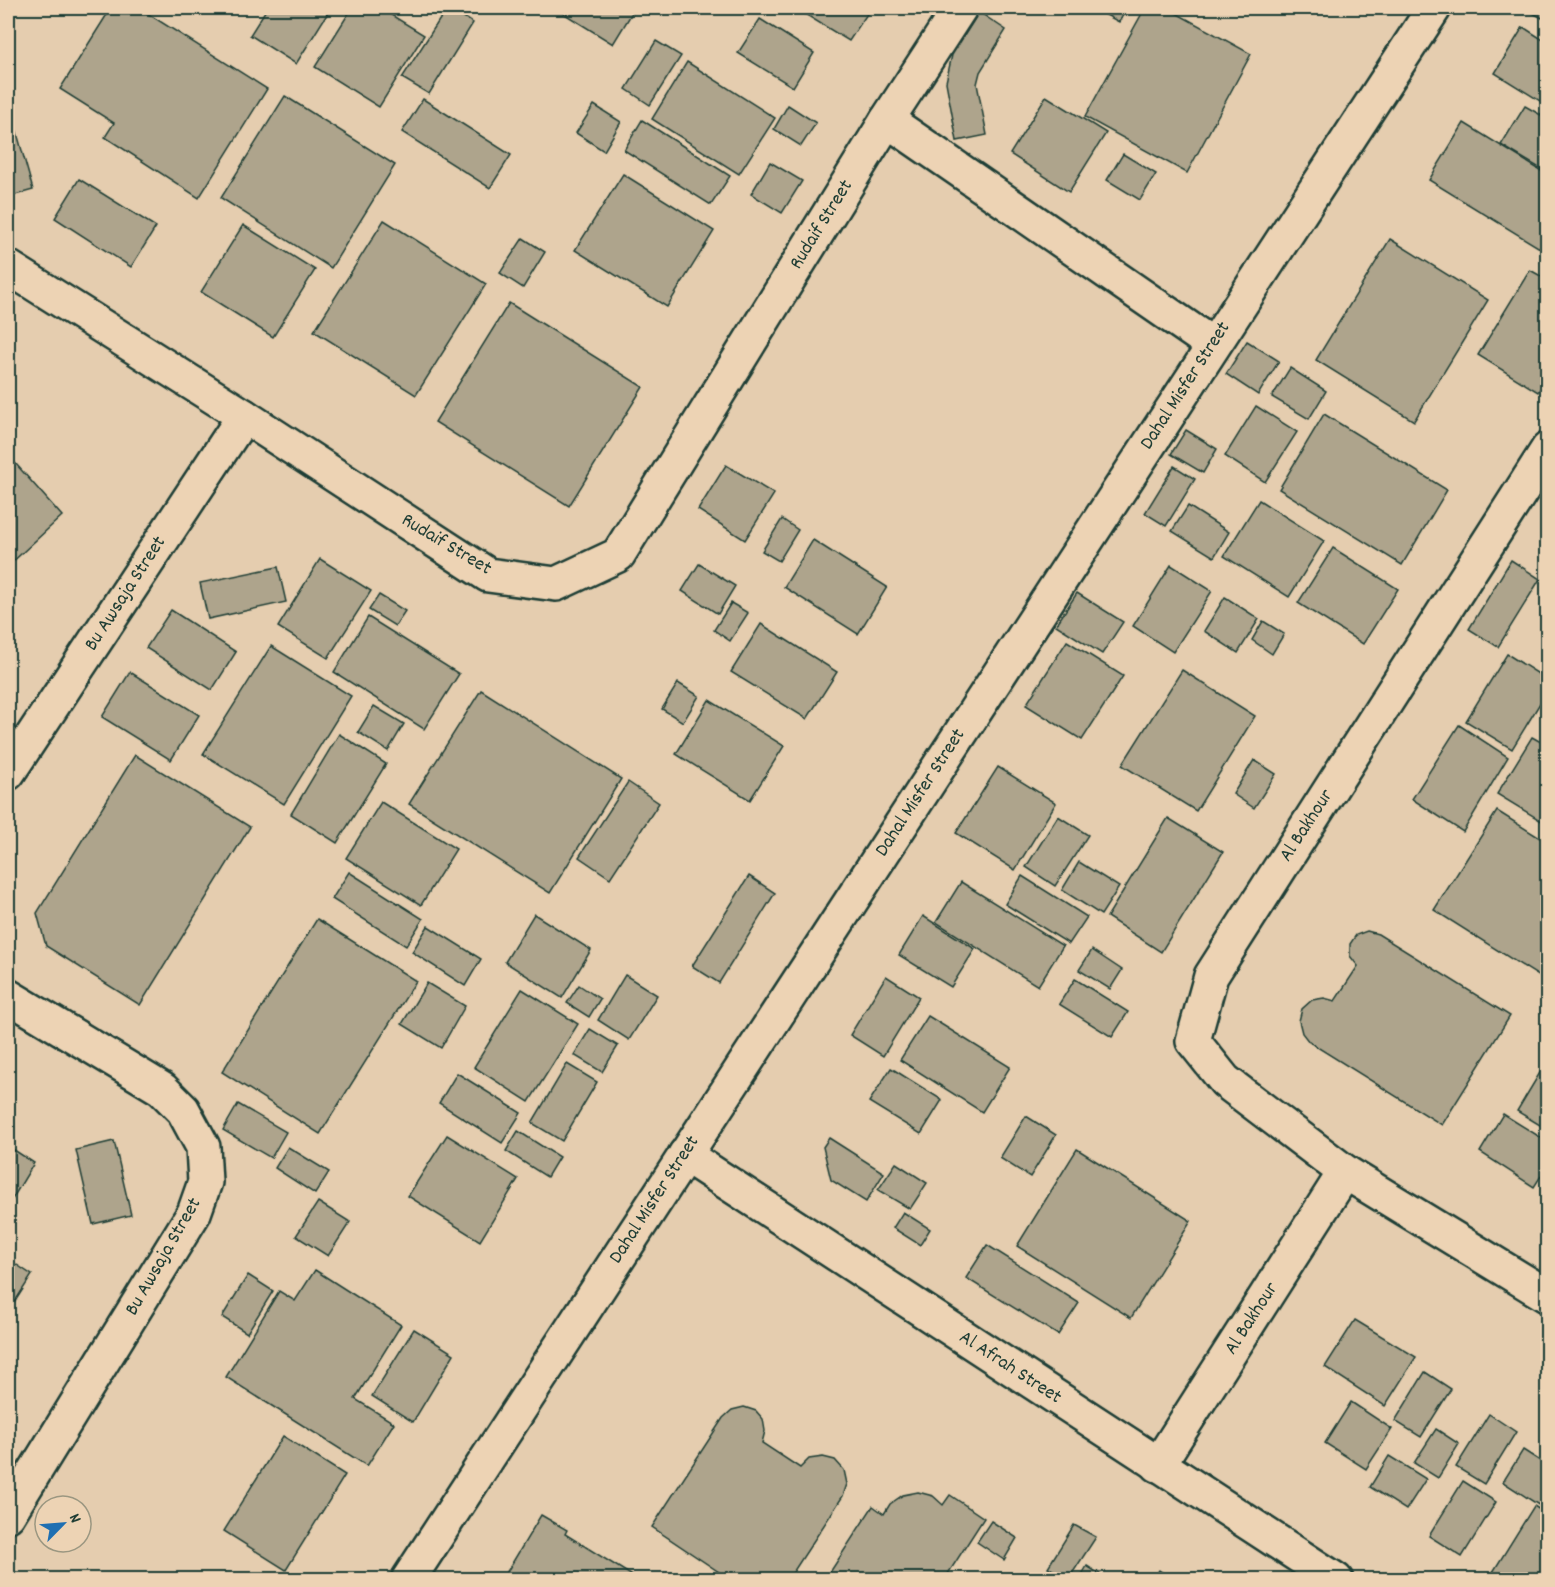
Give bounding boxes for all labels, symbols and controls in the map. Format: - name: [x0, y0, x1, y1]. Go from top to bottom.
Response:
- street label: Rudaif Street: [783, 175, 861, 275]
- street label: Dahal Misfer Street: [1134, 316, 1238, 456]
- street label: Rudaif Street: [396, 507, 496, 583]
- street label: Bu Awsaja Street: [78, 531, 174, 657]
- street label: Dahal Misfer Street: [869, 723, 973, 863]
- street label: Al Bakhour: [1273, 784, 1341, 868]
- street label: Dahal Misfer Street: [603, 1130, 707, 1270]
- street label: Bu Awsaja Street: [119, 1193, 209, 1321]
- street label: Al Bakhour: [1218, 1277, 1286, 1361]
- street label: Al Afrah Street: [953, 1324, 1067, 1412]
- north arrow: [33, 1494, 93, 1554]
- text: N: [62, 1510, 86, 1527]

